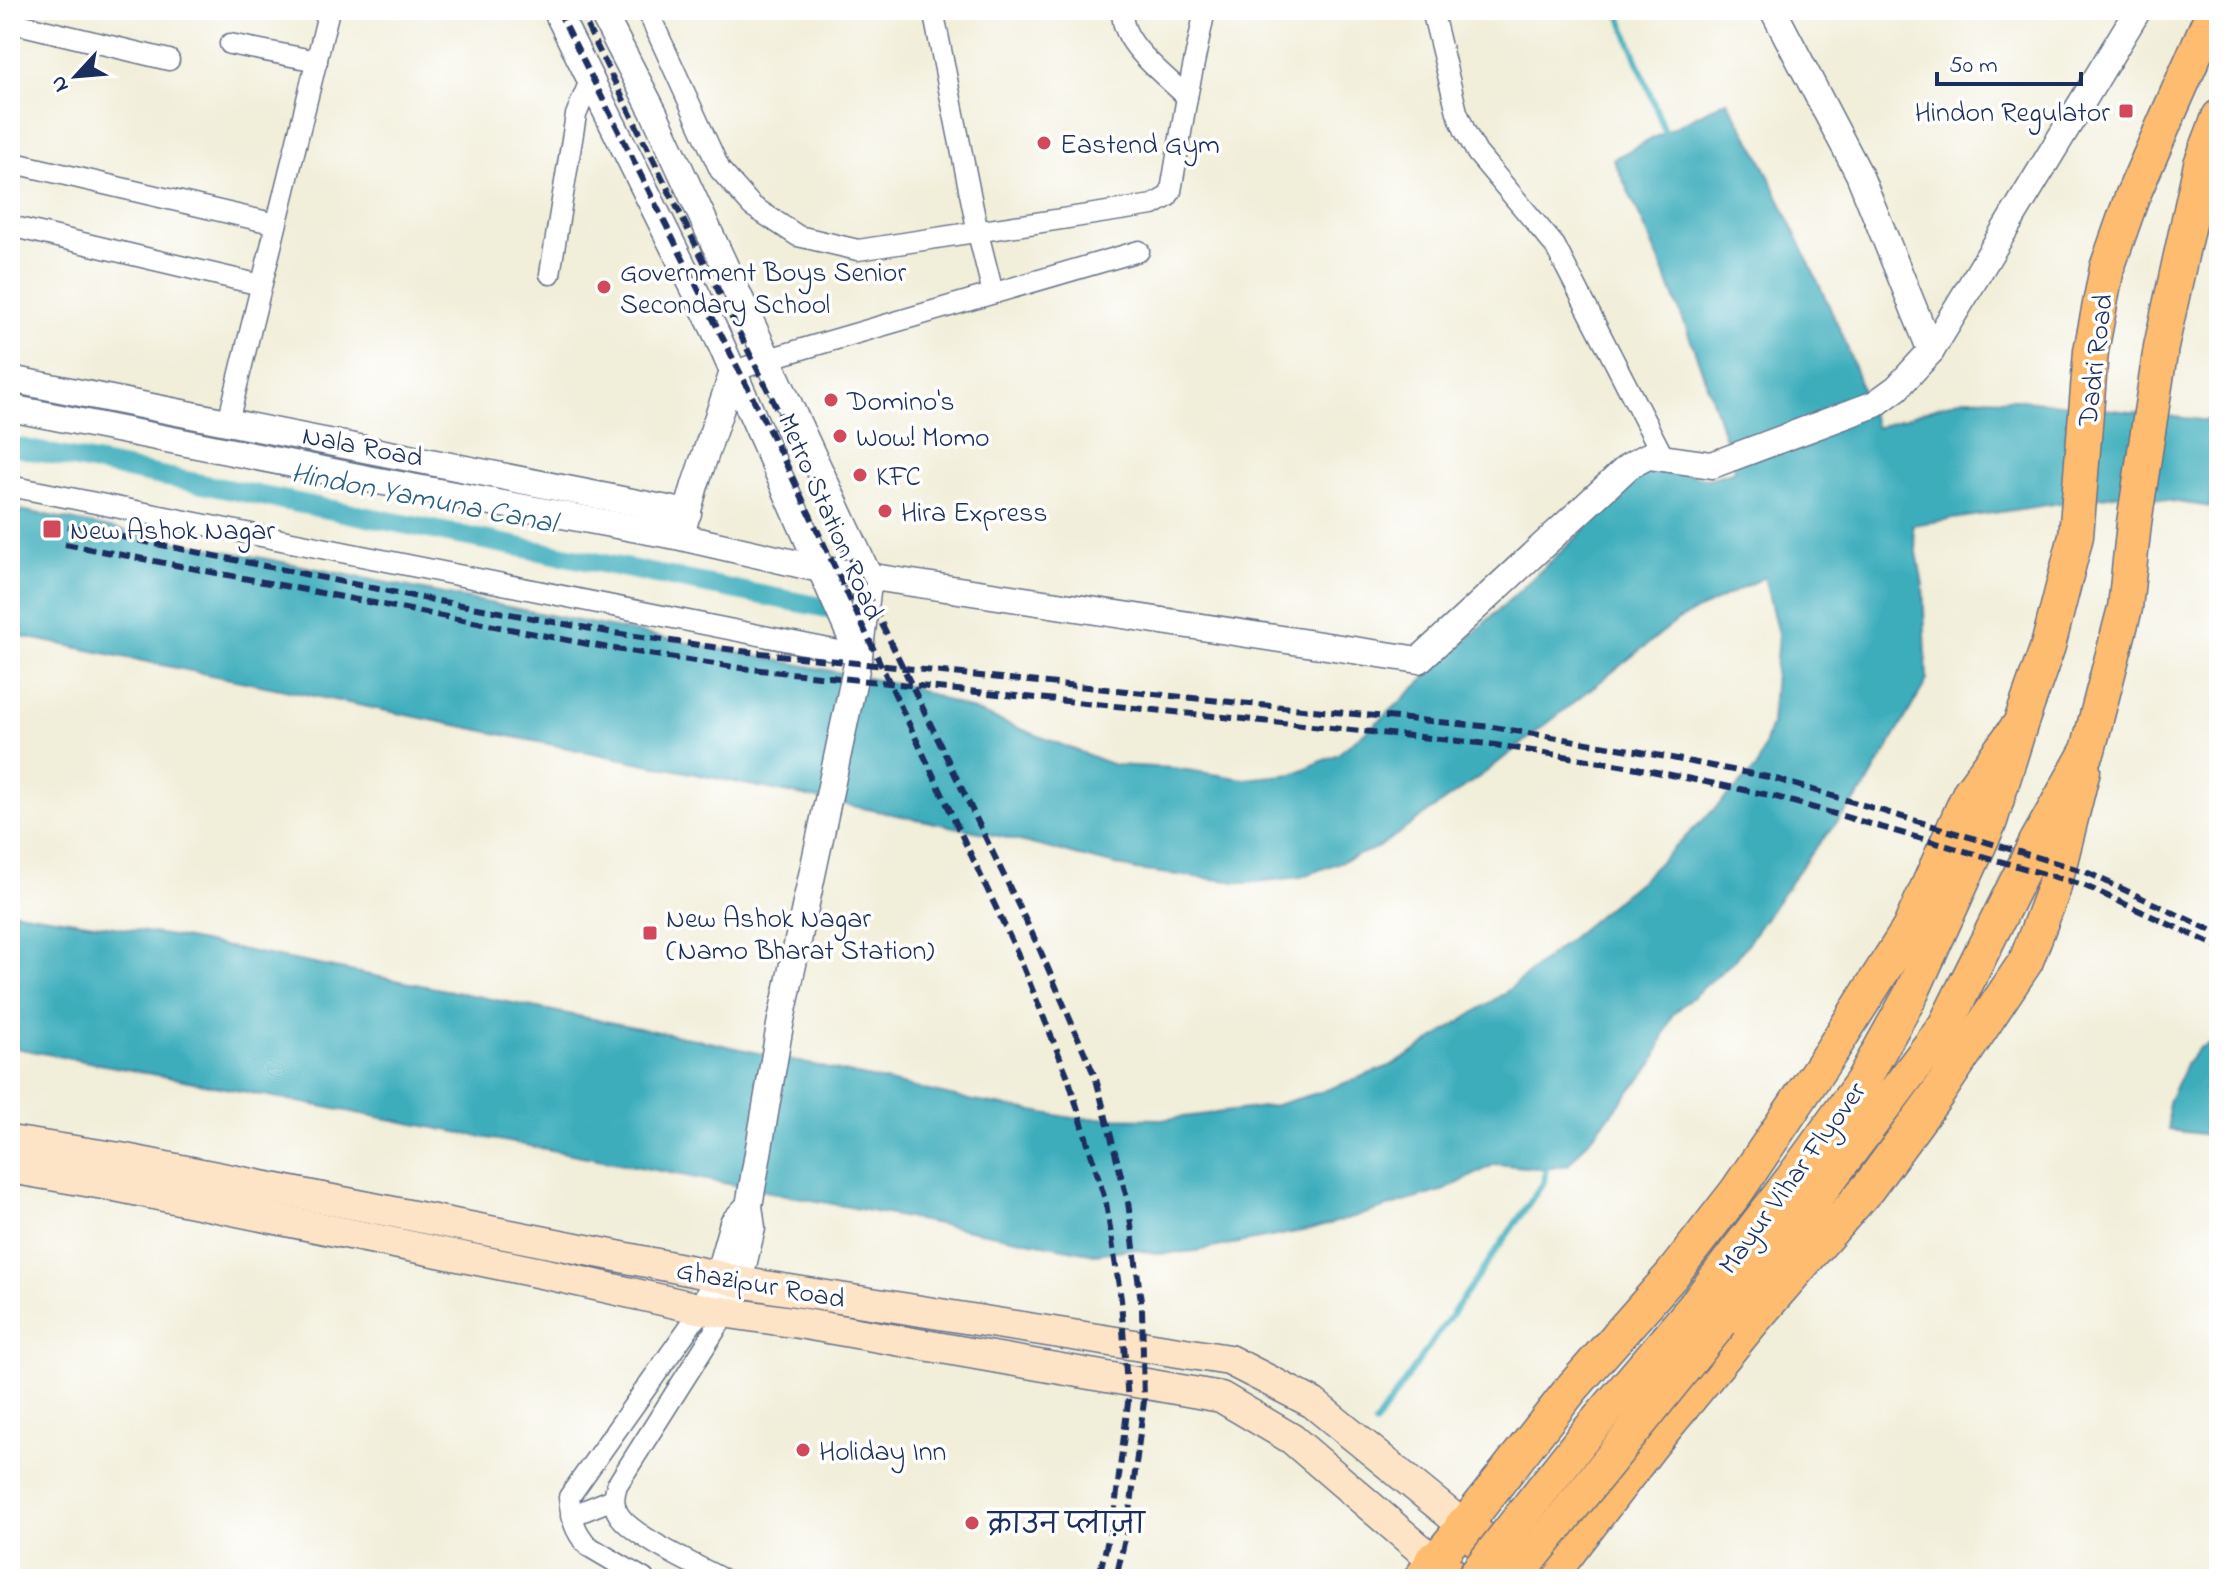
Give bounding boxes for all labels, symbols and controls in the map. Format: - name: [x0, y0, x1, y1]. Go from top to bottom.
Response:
- north arrow: [36, 36, 116, 116]
- scale bar: [1937, 36, 2081, 86]
- text: 50 m: [1949, 49, 1998, 84]
- text: N: [43, 70, 78, 97]
- place label: Hindon Regulator: [1915, 94, 2110, 135]
- marker: Hindon Regulator: [2117, 102, 2135, 120]
- place label: Eastend Gym: [1060, 126, 1220, 167]
- marker: Eastend Gym: [1035, 134, 1053, 152]
- place label: Government Boys Senior Secondary School: [620, 254, 906, 327]
- marker: Government Boys Senior Secondary School: [595, 278, 613, 296]
- street label: Dadri Road: [2069, 292, 2126, 430]
- place label: Domino's: [846, 383, 954, 424]
- marker: Domino's: [822, 391, 840, 409]
- street label: Metro Station Road: [765, 407, 893, 628]
- street label: Nala Road: [299, 417, 426, 480]
- place label: Wow! Momo: [856, 419, 990, 460]
- marker: Wow! Momo: [831, 427, 849, 445]
- water label: Hindon Yamuna Canal: [287, 453, 564, 548]
- place label: KFC: [876, 458, 921, 499]
- marker: KFC: [851, 466, 869, 484]
- place label: Hira Express: [901, 494, 1048, 535]
- marker: Hira Express: [876, 502, 894, 520]
- place label: New Ashok Nagar: [70, 512, 275, 553]
- marker: New Ashok Nagar: [41, 518, 63, 540]
- place label: New Ashok Nagar (Namo Bharat Station): [666, 900, 934, 973]
- marker: New Ashok Nagar (Namo Bharat Station): [641, 924, 659, 942]
- street label: Mayur Vihar Flyover: [1710, 1074, 1878, 1284]
- street label: Ghazipur Road: [673, 1251, 848, 1321]
- place label: Holiday Inn: [819, 1433, 946, 1474]
- marker: Holiday Inn: [794, 1441, 812, 1459]
- place label: क्राउन प्लाज़ा: [986, 1506, 1146, 1547]
- marker: क्राउन प्लाज़ा: [963, 1514, 981, 1532]

